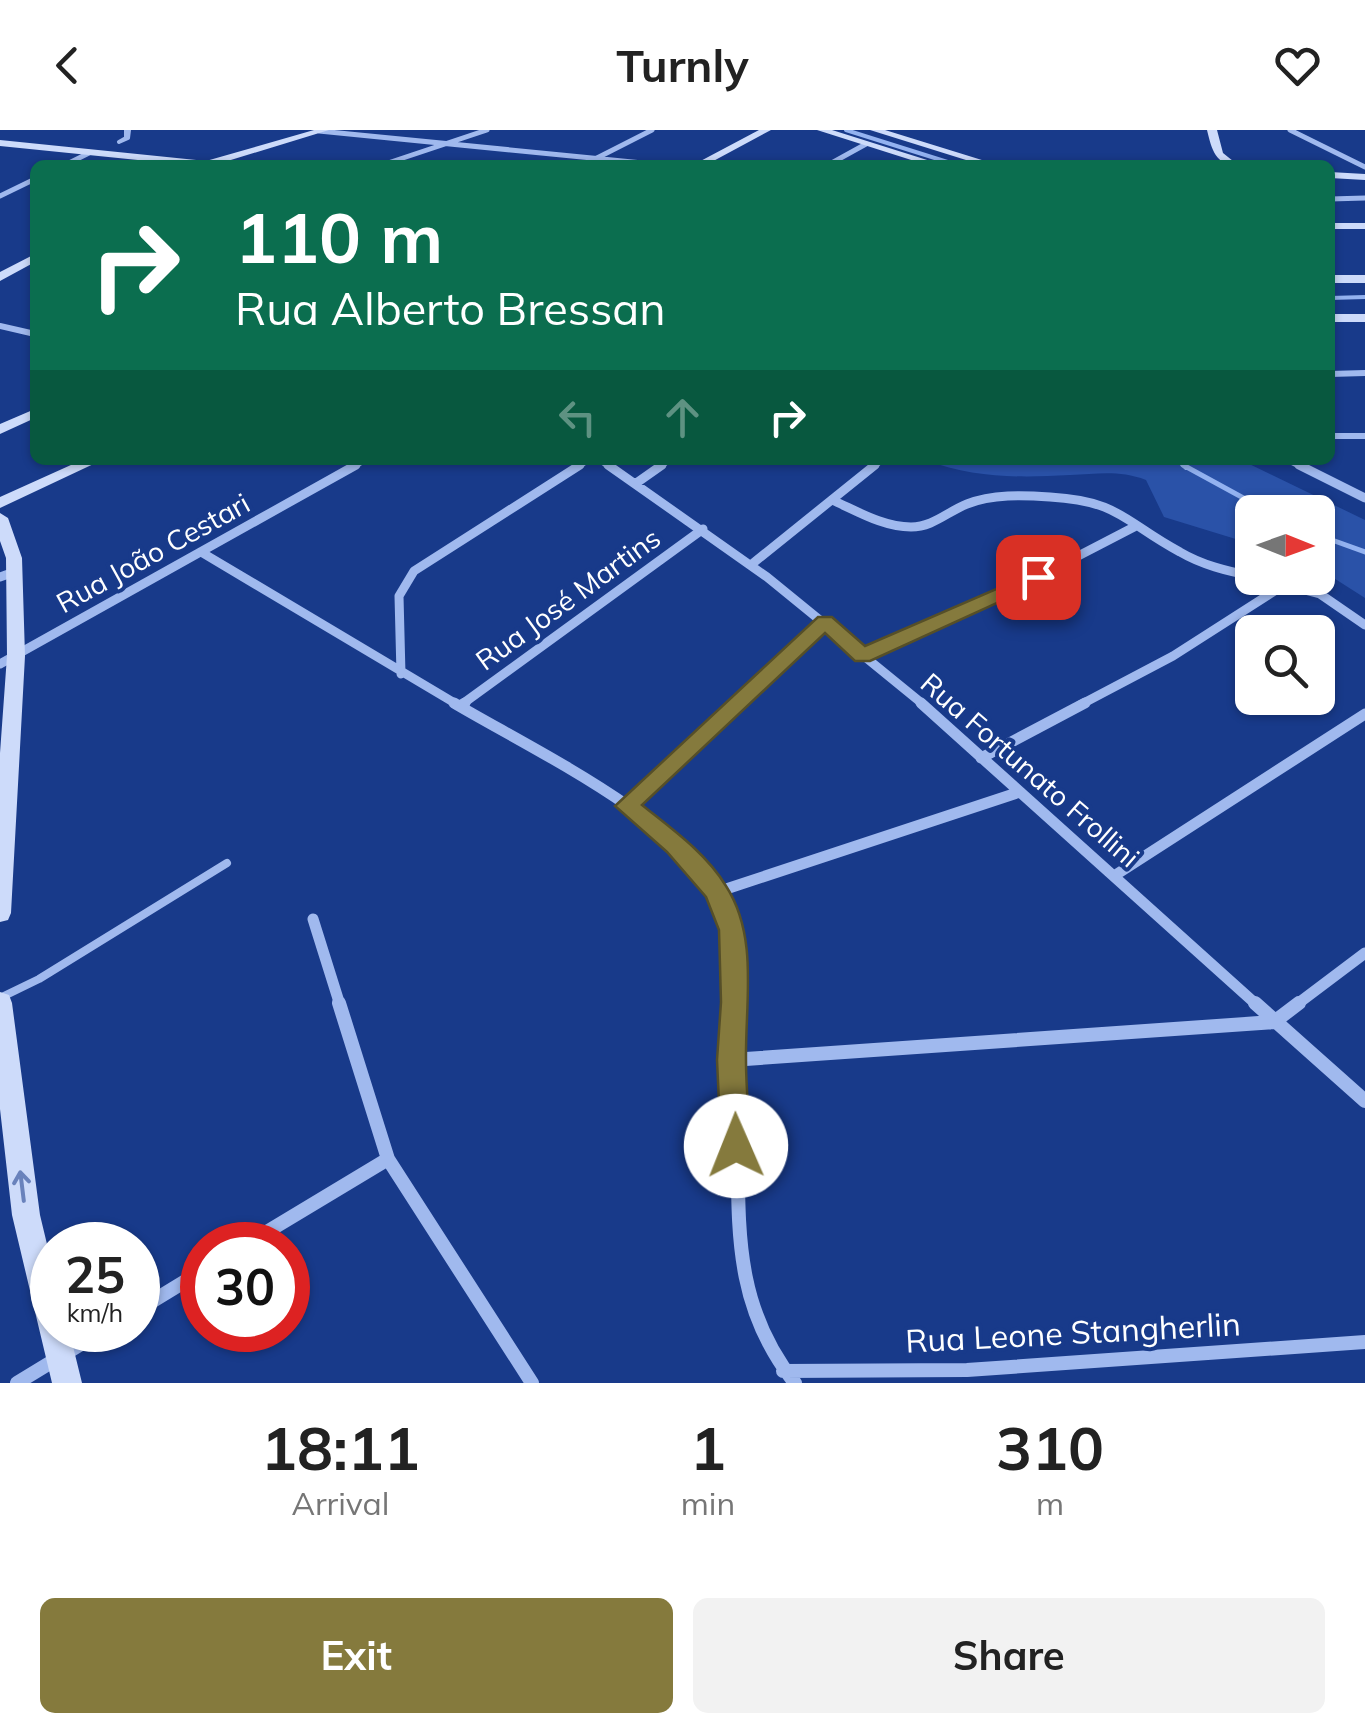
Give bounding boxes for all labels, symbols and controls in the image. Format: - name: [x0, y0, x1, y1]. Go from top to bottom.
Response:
- text: Turnly: [616, 37, 749, 93]
- icon: back: [40, 38, 95, 93]
- icon: heart: [1270, 38, 1325, 93]
- text: 110 m: [235, 193, 443, 281]
- icon: right: [70, 200, 200, 330]
- text: Rua Alberto Bressan: [235, 280, 666, 336]
- icon: left: [550, 390, 605, 445]
- icon: ahead: [655, 390, 710, 445]
- icon: right: [760, 390, 815, 445]
- street label: Rua João Cestari: [50, 485, 255, 620]
- north arrow: [1235, 495, 1335, 595]
- map controls: [1235, 495, 1335, 715]
- street label: Rua José Martins: [469, 520, 667, 677]
- pin: [996, 535, 1081, 620]
- icon: arrive: [1011, 550, 1066, 605]
- button: search: [1235, 615, 1335, 715]
- street label: Rua Fortunato Frollini: [914, 665, 1147, 874]
- position arrow: [684, 1094, 788, 1198]
- one-way arrow: [12, 1170, 31, 1202]
- speed limit sign: 30: [180, 1222, 310, 1352]
- text: 25: [65, 1243, 125, 1306]
- text: km/h: [67, 1297, 123, 1328]
- street label: Rua Leone Stangherlin: [904, 1303, 1242, 1361]
- text: 18:11: [261, 1410, 420, 1485]
- text: 1: [690, 1410, 726, 1485]
- text: 310: [996, 1410, 1104, 1485]
- text: Arrival: [291, 1483, 389, 1523]
- text: min: [681, 1483, 735, 1523]
- text: m: [1036, 1483, 1064, 1523]
- button: Exit: [40, 1598, 673, 1713]
- button: Share: [693, 1598, 1325, 1713]

